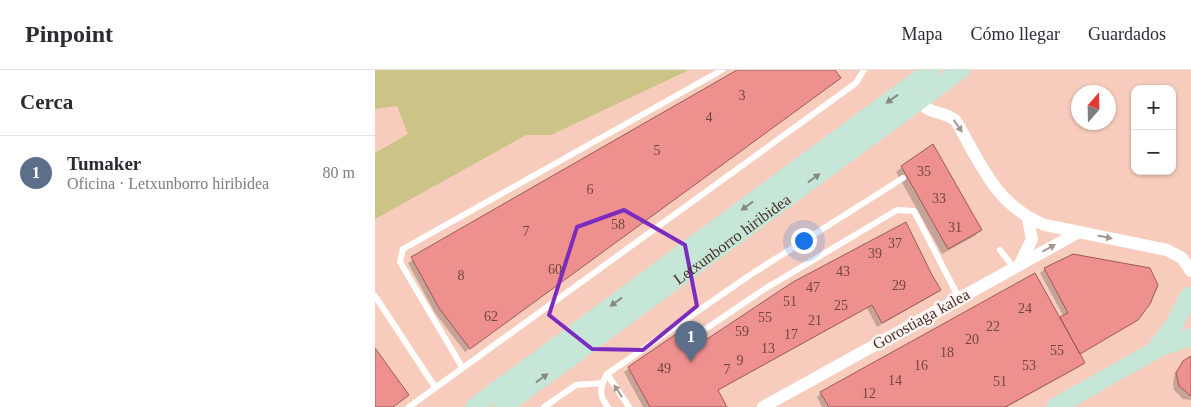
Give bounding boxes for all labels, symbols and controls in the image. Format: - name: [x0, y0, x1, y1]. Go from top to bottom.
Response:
- text: Pinpoint: [25, 21, 113, 47]
- text: Mapa: [902, 24, 943, 44]
- text: Cómo llegar: [971, 24, 1060, 44]
- text: Guardados: [1088, 24, 1166, 44]
- north arrow: [1071, 85, 1116, 130]
- map controls: [1131, 85, 1176, 175]
- button: +: [1131, 85, 1176, 130]
- house number: 3: [739, 88, 746, 103]
- text: Cerca: [20, 90, 73, 114]
- one-way arrow: [885, 94, 899, 104]
- house number: 4: [706, 110, 713, 125]
- one-way arrow: [953, 119, 963, 133]
- button: −: [1131, 130, 1176, 175]
- house number: 5: [654, 143, 661, 158]
- text: Tumaker: [67, 153, 141, 174]
- text: 1: [32, 164, 40, 181]
- text: 80 m: [323, 164, 355, 181]
- house number: 35: [917, 164, 931, 179]
- one-way arrow: [807, 173, 821, 183]
- text: Oficina · Letxunborro hiribidea: [67, 175, 269, 192]
- house number: 6: [587, 182, 594, 197]
- street label: Letxunborro hiribidea: [670, 190, 794, 287]
- house number: 33: [932, 191, 946, 206]
- one-way arrow: [740, 201, 754, 211]
- house number: 58: [611, 217, 625, 232]
- house number: 31: [948, 220, 962, 235]
- house number: 7: [523, 224, 530, 239]
- your location: [791, 228, 817, 254]
- one-way arrow: [1098, 234, 1114, 242]
- house number: 37: [888, 236, 902, 251]
- one-way arrow: [1042, 244, 1057, 252]
- house number: 39: [868, 246, 882, 261]
- house number: 60: [548, 262, 562, 277]
- house number: 43: [836, 264, 850, 279]
- house number: 8: [458, 268, 465, 283]
- house number: 29: [892, 278, 906, 293]
- house number: 47: [806, 280, 820, 295]
- street label: Gorostiaga kalea: [870, 285, 973, 353]
- house number: 51: [783, 294, 797, 309]
- one-way arrow: [609, 297, 623, 307]
- house number: 25: [834, 298, 848, 313]
- house number: 24: [1018, 301, 1032, 316]
- house number: 62: [484, 309, 498, 324]
- house number: 55: [758, 310, 772, 325]
- house number: 21: [808, 313, 822, 328]
- house number: 22: [986, 319, 1000, 334]
- pin: 1: [675, 321, 707, 362]
- house number: 59: [735, 324, 749, 339]
- house number: 17: [784, 327, 798, 342]
- house number: 20: [965, 332, 979, 347]
- house number: 13: [761, 341, 775, 356]
- house number: 55: [1050, 343, 1064, 358]
- house number: 18: [940, 345, 954, 360]
- house number: 9: [737, 353, 744, 368]
- house number: 16: [914, 358, 928, 373]
- house number: 53: [1022, 358, 1036, 373]
- house number: 49: [657, 361, 671, 376]
- house number: 7: [724, 362, 731, 377]
- one-way arrow: [535, 373, 549, 383]
- house number: 14: [888, 373, 902, 388]
- house number: 51: [993, 374, 1007, 389]
- one-way arrow: [614, 384, 623, 397]
- house number: 12: [862, 386, 876, 401]

